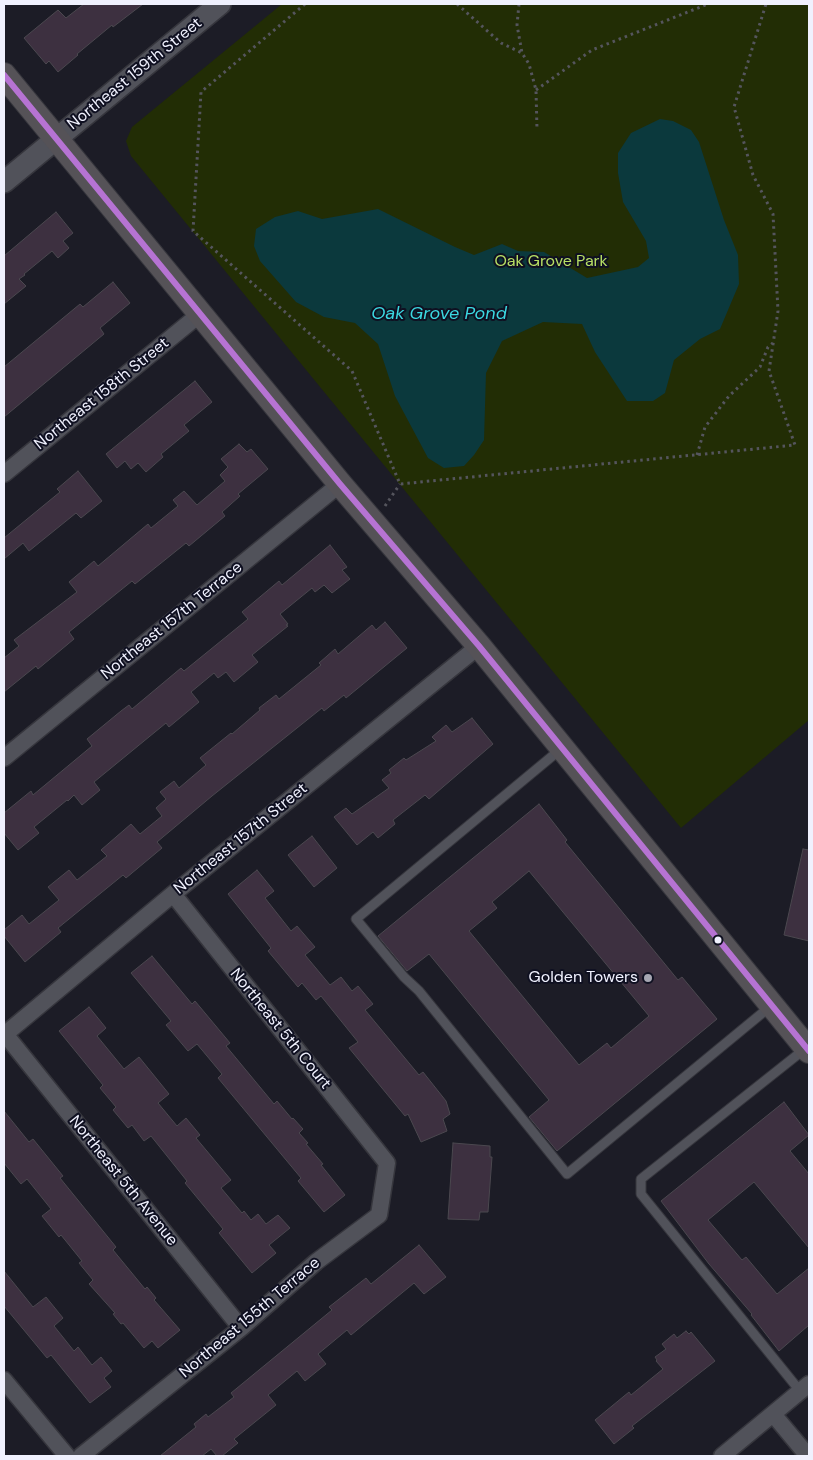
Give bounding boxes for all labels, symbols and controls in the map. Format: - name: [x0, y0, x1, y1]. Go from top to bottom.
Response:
- street label: Northeast 159th Street: [64, 14, 206, 134]
- park label: Oak Grove Park: [494, 252, 608, 272]
- water label: Oak Grove Pond: [371, 303, 507, 325]
- street label: Northeast 158th Street: [31, 334, 173, 454]
- street label: Northeast 157th Terrace: [98, 558, 246, 684]
- street label: Northeast 157th Street: [170, 779, 312, 899]
- unlabelled marker: [713, 935, 723, 945]
- street label: Northeast 5th Court: [225, 965, 335, 1093]
- place label: Golden Towers: [529, 968, 638, 988]
- marker: Golden Towers: [642, 972, 654, 984]
- street label: Northeast 5th Avenue: [65, 1112, 181, 1250]
- street label: Northeast 155th Terrace: [176, 1254, 324, 1382]

